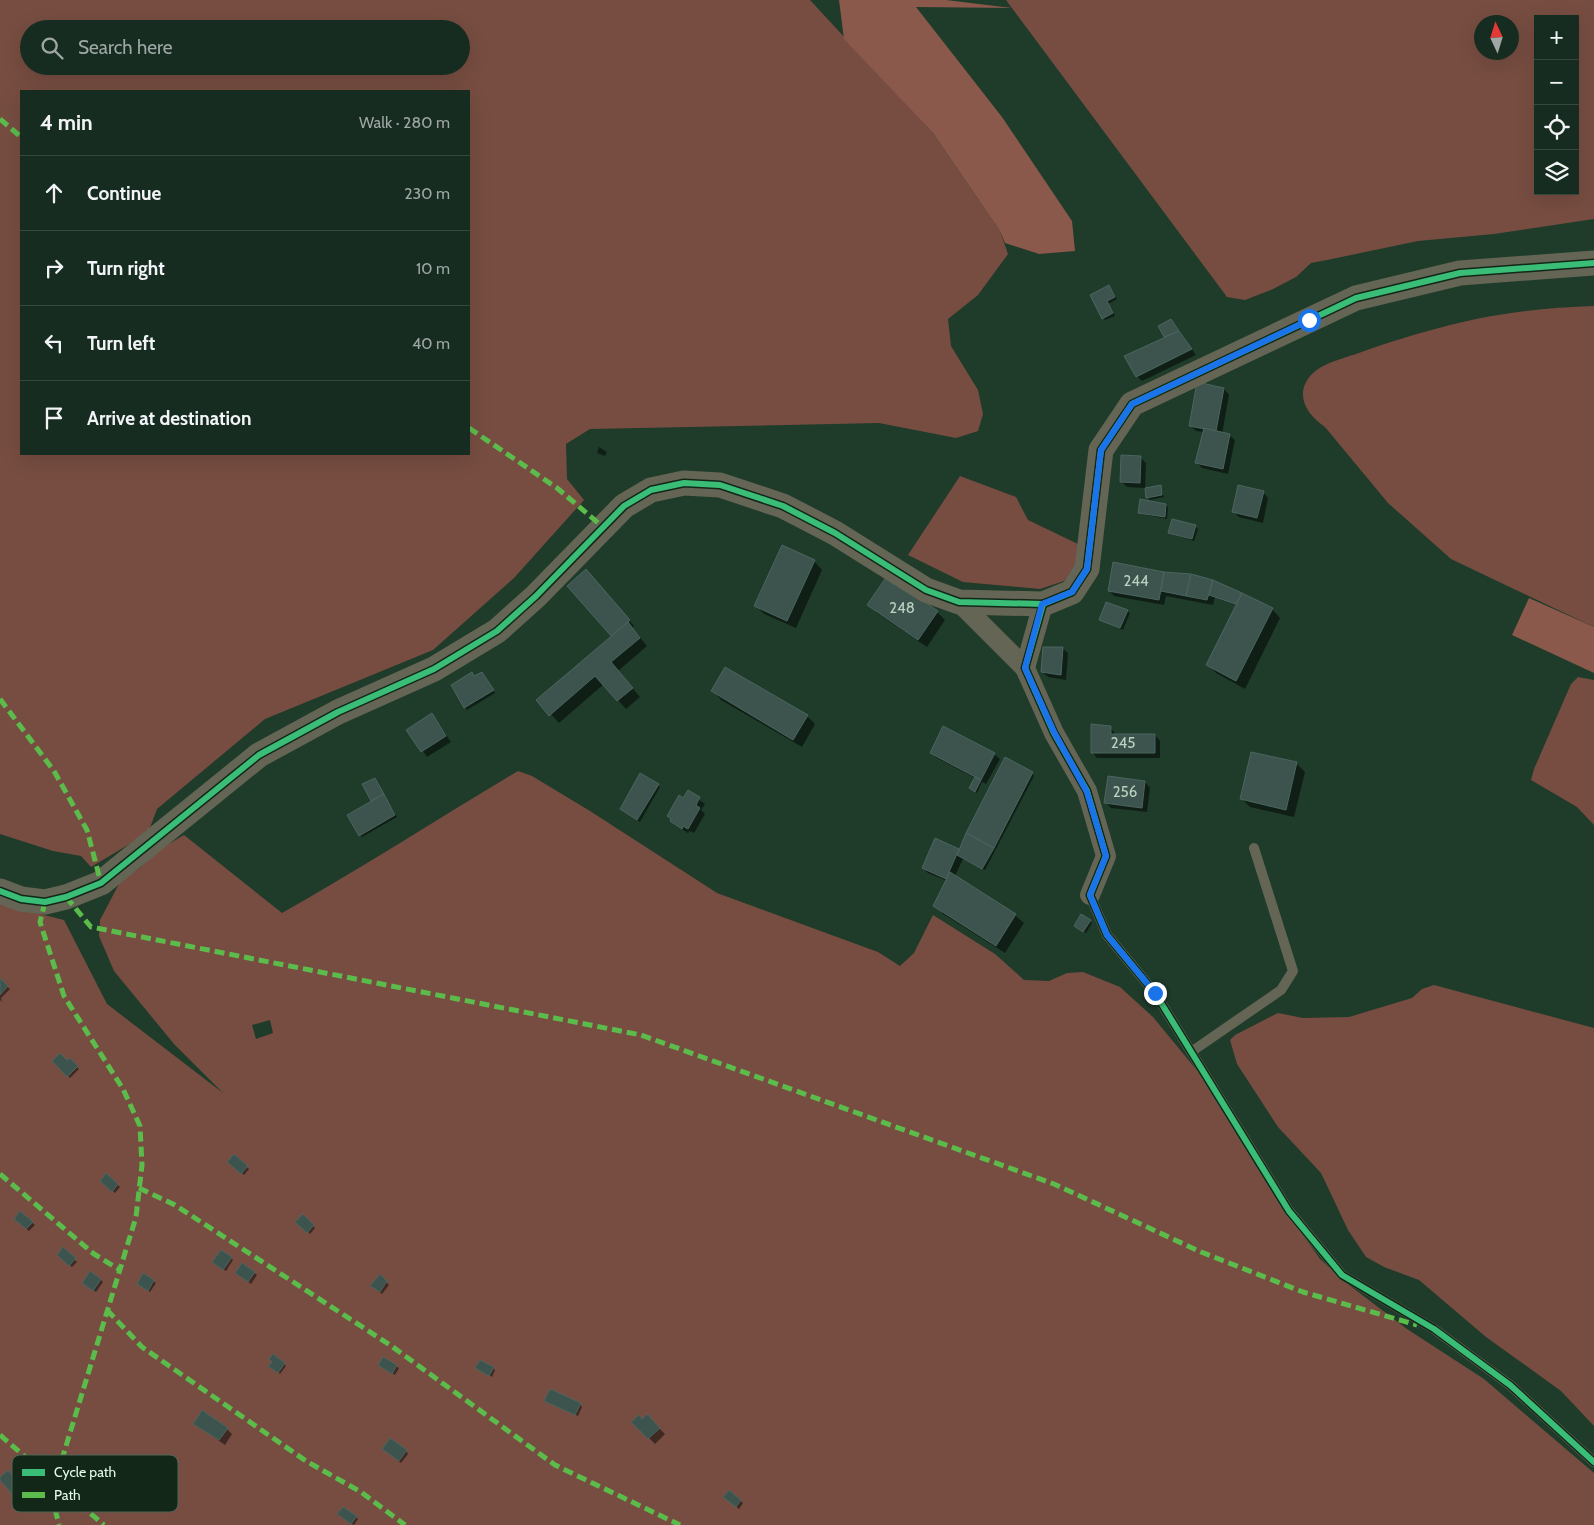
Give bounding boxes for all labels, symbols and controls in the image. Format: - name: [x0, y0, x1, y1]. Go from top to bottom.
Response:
- north arrow: [1474, 15, 1519, 60]
- map controls: [1534, 15, 1579, 195]
- button: +: [1534, 15, 1579, 60]
- search box: [20, 20, 470, 75]
- icon: search: [38, 34, 66, 62]
- text: Search here: [78, 36, 172, 59]
- button: −: [1534, 60, 1579, 105]
- button: locate: [1534, 105, 1579, 150]
- text: 4 min: [40, 110, 93, 135]
- text: Walk · 280 m: [359, 113, 450, 132]
- button: layers: [1534, 150, 1579, 195]
- icon: ahead: [40, 179, 68, 207]
- text: Continue: [87, 182, 161, 205]
- text: 230 m: [404, 184, 450, 203]
- icon: right: [40, 254, 68, 282]
- text: Turn right: [87, 257, 165, 280]
- text: 10 m: [416, 259, 450, 278]
- route start: [1298, 309, 1321, 332]
- icon: left: [40, 329, 68, 357]
- text: Turn left: [87, 332, 155, 355]
- text: 40 m: [412, 334, 450, 353]
- icon: arrive: [40, 404, 68, 432]
- text: Arrive at destination: [87, 407, 251, 430]
- house number: 244: [1123, 572, 1149, 590]
- house number: 248: [889, 599, 915, 617]
- house number: 245: [1111, 734, 1135, 752]
- house number: 256: [1113, 783, 1137, 801]
- route end: [1144, 982, 1167, 1005]
- legend: [12, 1455, 178, 1512]
- text: Cycle path: [54, 1463, 116, 1481]
- text: Path: [54, 1486, 81, 1504]

